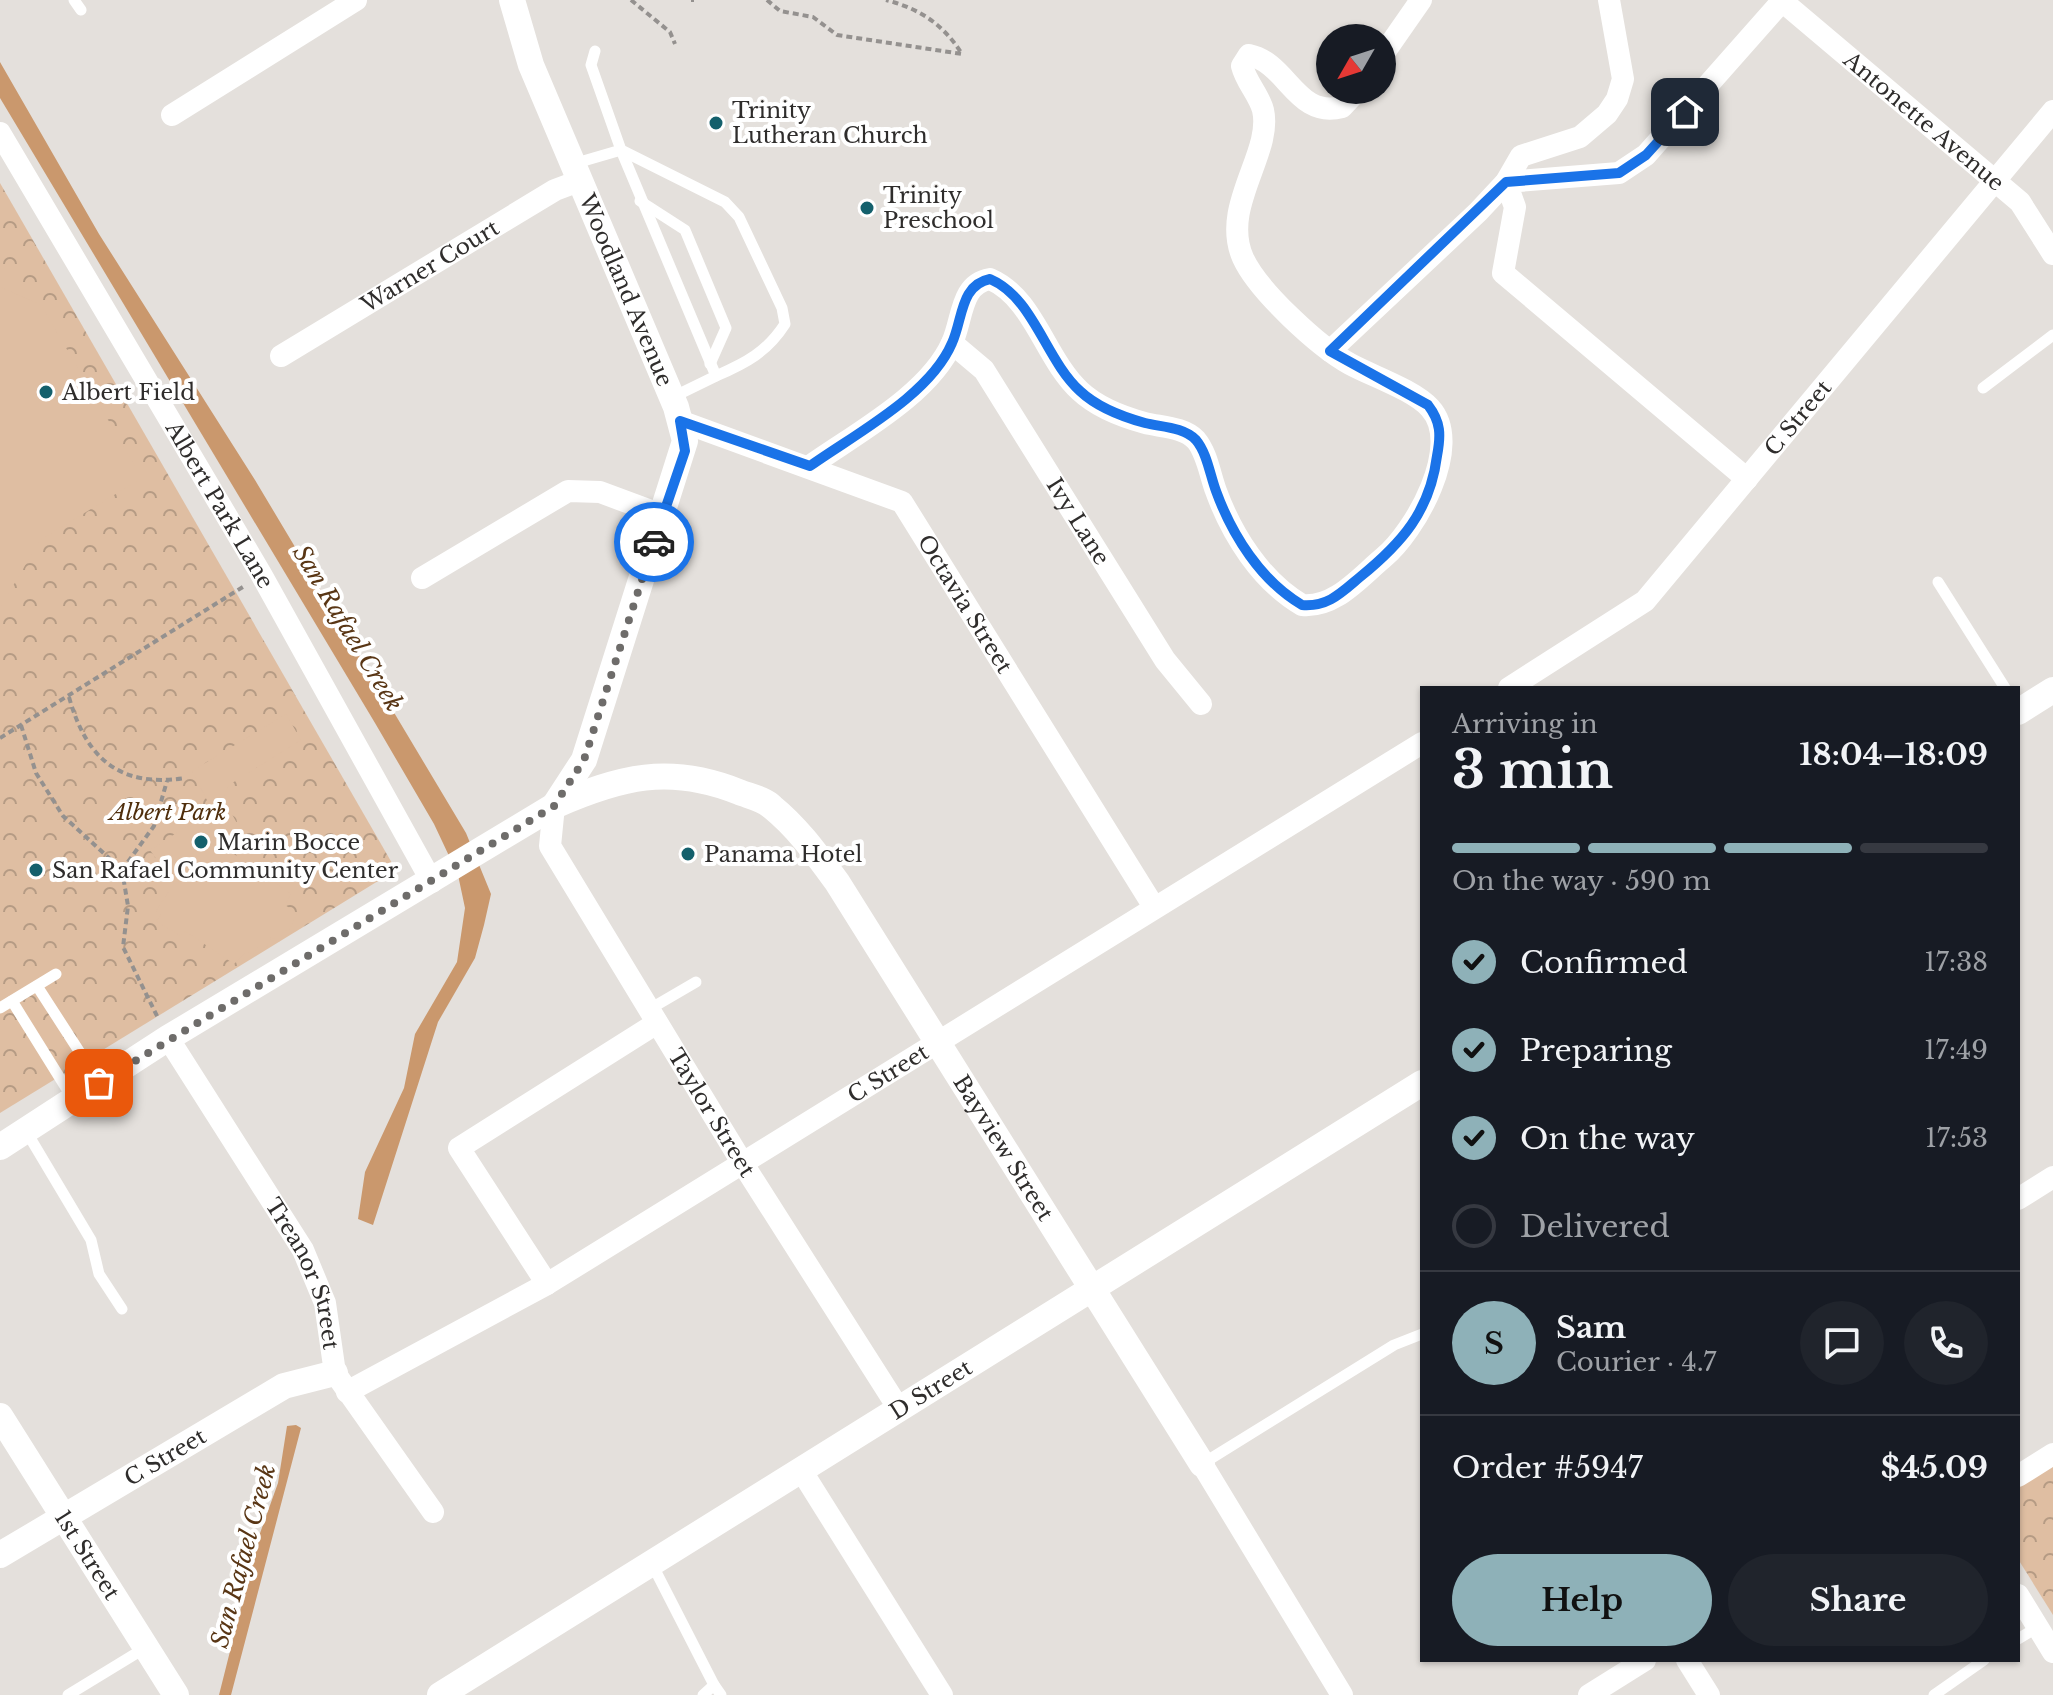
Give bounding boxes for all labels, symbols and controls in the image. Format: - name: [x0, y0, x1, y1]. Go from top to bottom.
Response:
- north arrow: [1316, 24, 1396, 104]
- map controls: [1316, 24, 1396, 104]
- street label: Antonette Avenue: [1838, 45, 2010, 196]
- pin: [1651, 78, 1719, 146]
- icon: home: [1663, 90, 1707, 134]
- place label: Trinity Lutheran Church: [732, 97, 928, 149]
- marker: Trinity Lutheran Church: [707, 114, 725, 132]
- place label: Trinity Preschool: [883, 182, 994, 234]
- street label: Woodland Avenue: [573, 189, 679, 390]
- marker: Trinity Preschool: [858, 199, 876, 217]
- street label: Warner Court: [355, 213, 504, 318]
- street label: C Street: [1758, 374, 1837, 461]
- place label: Albert Field: [61, 379, 195, 406]
- marker: Albert Field: [37, 383, 55, 401]
- street label: Albert Park Lane: [160, 416, 280, 593]
- street label: Ivy Lane: [1041, 473, 1116, 570]
- courier: [614, 502, 694, 582]
- icon: car: [632, 520, 676, 564]
- street label: Octavia Street: [912, 529, 1019, 678]
- water label: San Rafael Creek: [287, 540, 409, 716]
- text: Arriving in: [1452, 708, 1598, 740]
- text: 18:04–18:09: [1799, 736, 1988, 773]
- text: 3 min: [1452, 738, 1613, 802]
- park label: Albert Park: [107, 799, 226, 826]
- place label: Marin Bocce: [217, 829, 360, 856]
- marker: Marin Bocce: [192, 833, 210, 851]
- place label: Panama Hotel: [704, 841, 862, 868]
- marker: Panama Hotel: [679, 845, 697, 863]
- place label: San Rafael Community Center: [52, 857, 399, 884]
- marker: San Rafael Community Center: [27, 861, 45, 879]
- text: On the way · 590 m: [1452, 865, 1711, 897]
- icon: check: [1452, 940, 1496, 984]
- text: Confirmed: [1520, 944, 1688, 981]
- text: 17:38: [1924, 946, 1988, 978]
- icon: check: [1452, 1028, 1496, 1072]
- text: Preparing: [1520, 1032, 1672, 1069]
- text: 17:49: [1924, 1034, 1988, 1066]
- street label: C Street: [842, 1038, 934, 1108]
- street label: Taylor Street: [663, 1044, 761, 1182]
- pin: [65, 1049, 133, 1117]
- icon: bag: [77, 1061, 121, 1105]
- street label: Bayview Street: [948, 1070, 1060, 1226]
- icon: check: [1452, 1116, 1496, 1160]
- text: On the way: [1520, 1120, 1695, 1157]
- text: 17:53: [1925, 1122, 1988, 1154]
- street label: Treanor Street: [260, 1193, 345, 1352]
- text: Delivered: [1520, 1208, 1670, 1245]
- button: chat: [1800, 1301, 1884, 1385]
- button: phone: [1904, 1301, 1988, 1385]
- text: Sam: [1556, 1309, 1626, 1346]
- text: S: [1484, 1325, 1504, 1362]
- text: Courier · 4.7: [1556, 1346, 1716, 1378]
- street label: D Street: [884, 1353, 977, 1425]
- street label: C Street: [119, 1422, 211, 1491]
- text: Order #5947: [1452, 1449, 1643, 1486]
- text: $45.09: [1881, 1449, 1988, 1486]
- water label: San Rafael Creek: [205, 1461, 281, 1651]
- street label: 1st Street: [49, 1505, 126, 1605]
- button: Help: [1452, 1554, 1712, 1646]
- button: Share: [1728, 1554, 1988, 1646]

